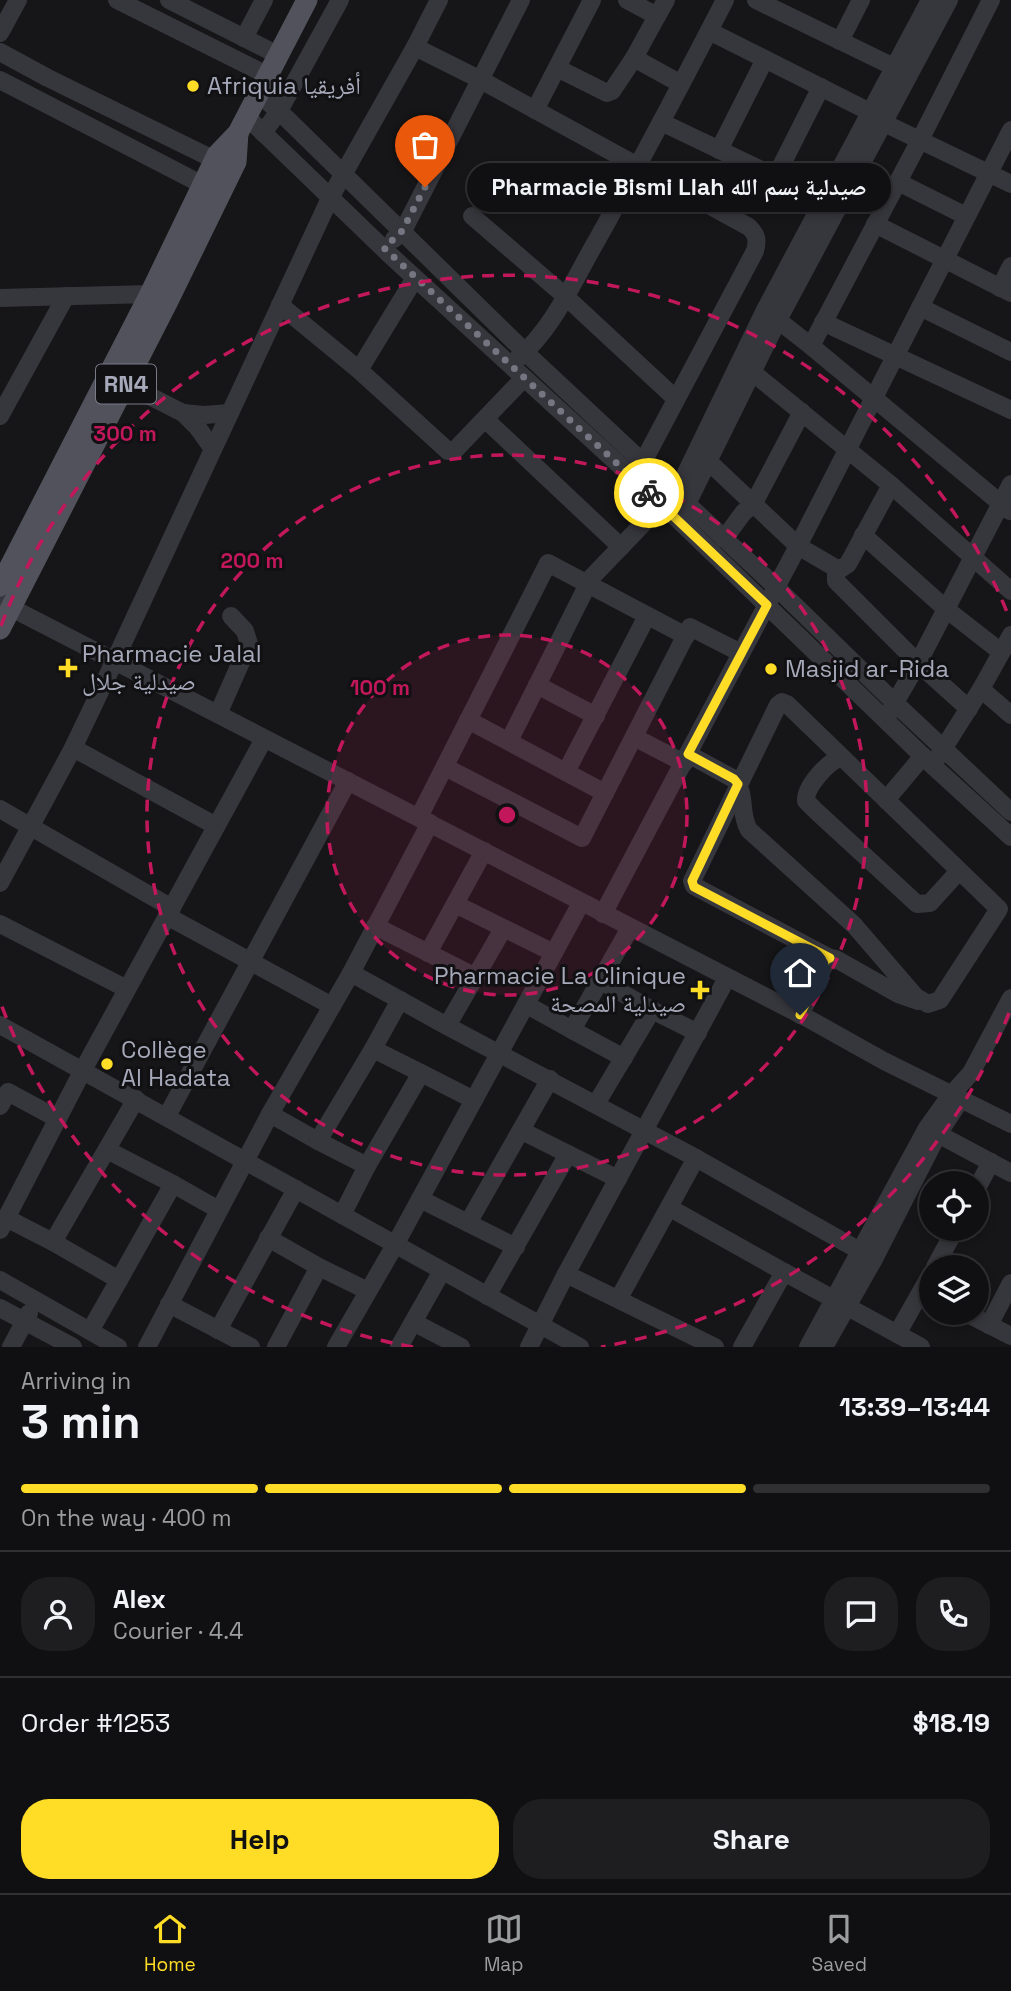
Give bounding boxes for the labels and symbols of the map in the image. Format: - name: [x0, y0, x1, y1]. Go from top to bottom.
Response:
- place label: Afriquia أفريقيا: [207, 70, 361, 101]
- marker: Afriquia أفريقيا: [185, 78, 201, 94]
- pin: [395, 115, 455, 187]
- callout: Pharmacie Bismi Llah صيدلية بسم الله: [467, 162, 890, 212]
- road number: RN4: [96, 364, 156, 404]
- text: 300 m: [93, 420, 157, 447]
- courier: [614, 458, 684, 528]
- text: 200 m: [221, 547, 283, 574]
- place label: Pharmacie Jalal صيدلية جلال: [82, 638, 262, 697]
- place label: Masjid ar-Rida: [785, 653, 949, 684]
- marker: Pharmacie Jalal صيدلية جلال: [60, 660, 76, 676]
- marker: Masjid ar-Rida: [763, 661, 779, 677]
- text: 100 m: [350, 674, 410, 701]
- centre of rings: [495, 803, 519, 827]
- pin: [770, 943, 830, 1015]
- place label: Pharmacie La Clinique صيدلية المصحة: [434, 960, 686, 1019]
- marker: Pharmacie La Clinique صيدلية المصحة: [692, 982, 708, 998]
- place label: Collège Al Hadata: [121, 1034, 231, 1093]
- marker: Collège Al Hadata: [99, 1056, 115, 1072]

